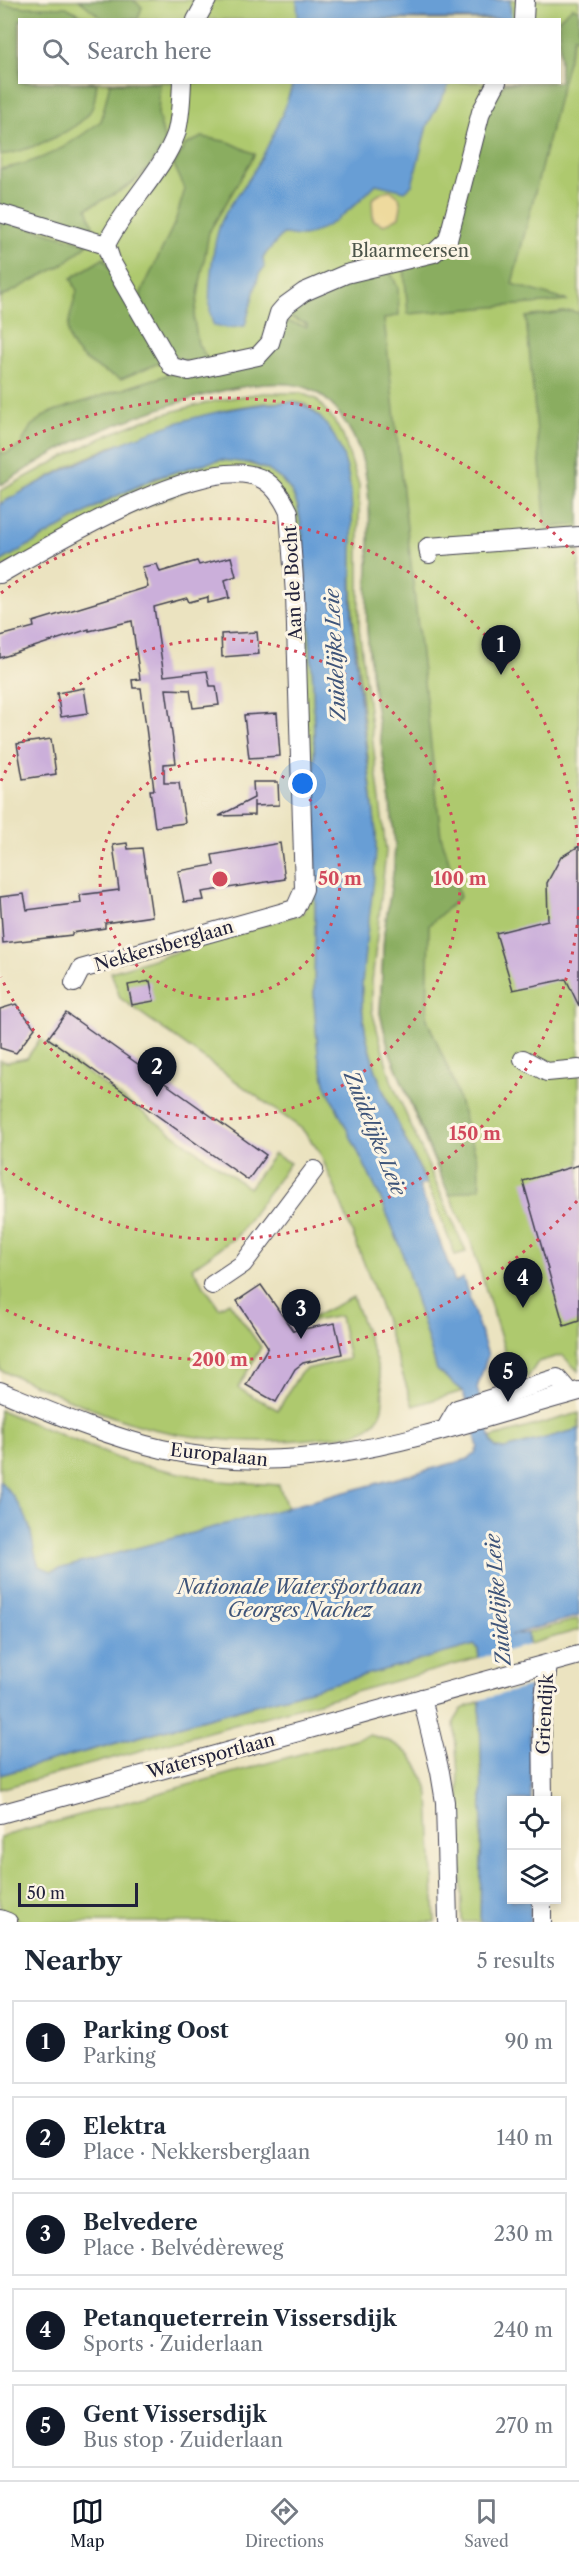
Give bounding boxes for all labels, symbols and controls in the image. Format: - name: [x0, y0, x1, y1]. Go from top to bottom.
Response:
- search box: [18, 18, 561, 84]
- icon: search: [39, 35, 72, 68]
- text: Search here: [87, 38, 212, 65]
- park label: Blaarmeersen: [351, 240, 469, 262]
- street label: Aan de Bocht: [279, 524, 307, 642]
- water label: Zuidelijke Leie: [319, 587, 351, 723]
- pin: 1: [482, 626, 520, 675]
- your location: [288, 769, 317, 798]
- text: 50 m: [318, 868, 362, 890]
- text: 100 m: [433, 868, 487, 890]
- centre of rings: [210, 869, 230, 889]
- street label: Nekkersberglaan: [92, 916, 236, 976]
- pin: 2: [138, 1048, 176, 1097]
- water label: Zuidelijke Leie: [339, 1066, 412, 1200]
- text: 150 m: [449, 1123, 501, 1145]
- pin: 4: [504, 1258, 542, 1308]
- pin: 3: [282, 1290, 320, 1339]
- text: 200 m: [192, 1349, 248, 1371]
- pin: 5: [488, 1352, 528, 1402]
- street label: Europalaan: [169, 1439, 269, 1471]
- water label: Zuidelijke Leie: [480, 1531, 516, 1668]
- water label: Nationale Watersportbaan Georges Nachez: [175, 1575, 423, 1622]
- street label: Griendijk: [532, 1671, 558, 1755]
- street label: Watersportlaan: [144, 1728, 277, 1784]
- map controls: [507, 1796, 561, 1904]
- button: locate: [507, 1796, 561, 1850]
- button: layers: [507, 1850, 561, 1904]
- scale bar: [18, 1880, 138, 1908]
- text: 50 m: [27, 1883, 65, 1903]
- text: Nearby: [24, 1945, 122, 1977]
- text: 5 results: [477, 1949, 555, 1973]
- text: Parking Oost: [83, 2017, 229, 2044]
- text: 1: [41, 2030, 50, 2054]
- text: 90 m: [505, 2030, 553, 2054]
- text: Parking: [83, 2044, 156, 2068]
- text: Elektra: [83, 2113, 166, 2140]
- text: 2: [40, 2126, 51, 2150]
- text: 140 m: [496, 2126, 553, 2150]
- text: Place · Nekkersberglaan: [83, 2140, 310, 2164]
- text: Belvedere: [83, 2209, 198, 2236]
- text: 3: [40, 2222, 51, 2246]
- text: 230 m: [494, 2222, 553, 2246]
- text: Place · Belvédèreweg: [83, 2236, 283, 2260]
- text: Petanqueterrein Vissersdijk: [83, 2305, 397, 2332]
- text: 4: [40, 2318, 51, 2342]
- text: 240 m: [493, 2318, 553, 2342]
- text: Sports · Zuiderlaan: [83, 2332, 263, 2356]
- text: Gent Vissersdijk: [83, 2401, 267, 2428]
- text: 5: [40, 2414, 51, 2438]
- text: 270 m: [495, 2414, 553, 2438]
- text: Bus stop · Zuiderlaan: [83, 2428, 283, 2452]
- tab: Map: [70, 2495, 105, 2551]
- tab: Directions: [245, 2495, 324, 2551]
- tab: Saved: [464, 2495, 509, 2551]

